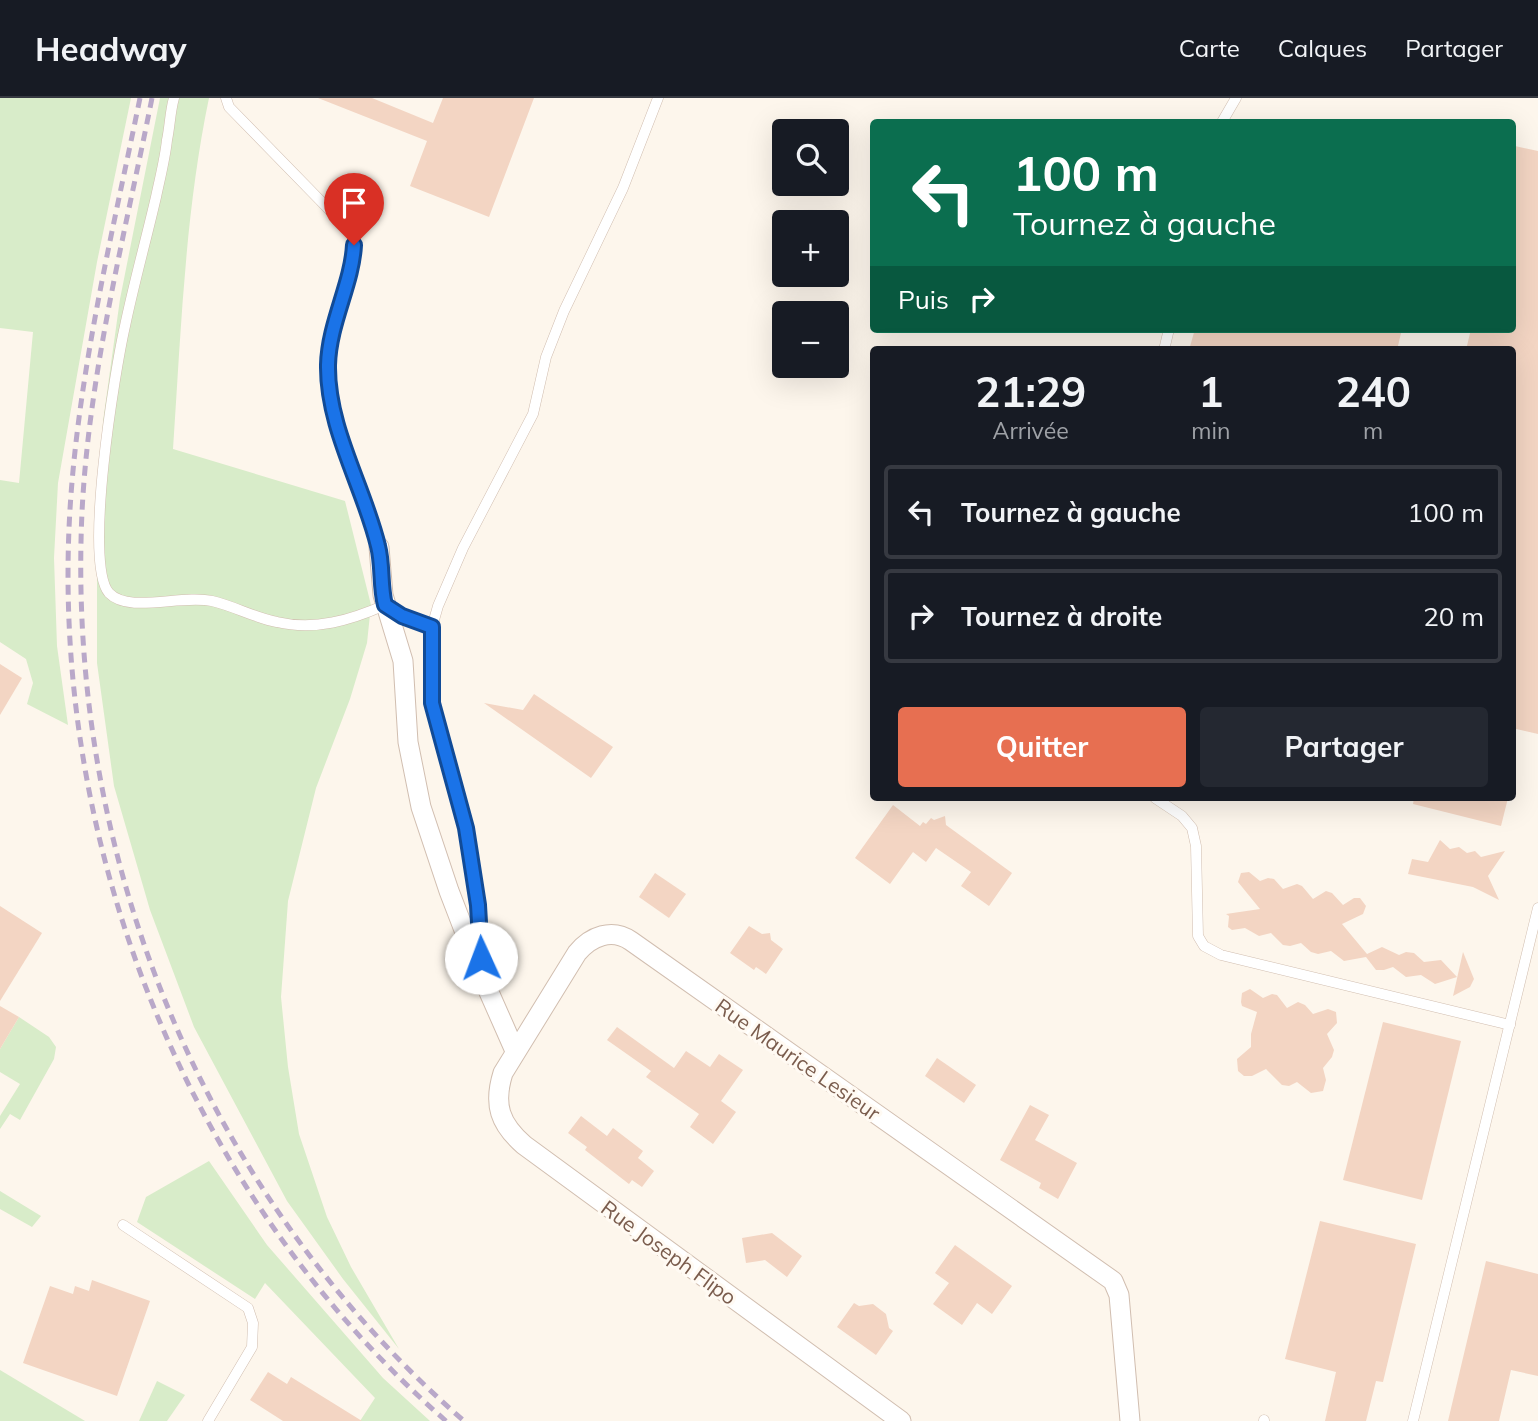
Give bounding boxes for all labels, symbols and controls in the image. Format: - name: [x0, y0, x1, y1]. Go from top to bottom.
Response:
- text: Headway: [35, 28, 187, 69]
- text: Carte: [1179, 33, 1240, 63]
- text: Calques: [1278, 33, 1367, 63]
- text: Partager: [1405, 33, 1503, 63]
- map controls: [772, 119, 849, 378]
- button: search: [772, 119, 849, 196]
- text: 100 m: [1013, 142, 1159, 203]
- icon: left: [898, 147, 989, 238]
- pin: [324, 173, 384, 245]
- icon: arrive: [335, 184, 373, 222]
- text: Tournez à gauche: [1013, 203, 1276, 243]
- button: +: [772, 210, 849, 287]
- icon: right: [963, 280, 1001, 318]
- text: Puis: [898, 283, 949, 316]
- button: −: [772, 301, 849, 378]
- text: 21:29: [975, 365, 1086, 418]
- text: 1: [1198, 365, 1223, 418]
- text: 240: [1335, 365, 1411, 418]
- text: Arrivée: [993, 416, 1069, 445]
- text: min: [1191, 416, 1230, 445]
- text: m: [1363, 416, 1383, 445]
- icon: left: [902, 493, 940, 531]
- text: Tournez à gauche: [961, 496, 1181, 529]
- text: 100 m: [1408, 496, 1484, 529]
- icon: right: [902, 597, 940, 635]
- text: Tournez à droite: [961, 600, 1162, 633]
- text: 20 m: [1423, 600, 1484, 633]
- button: Quitter: [898, 707, 1186, 787]
- button: Partager: [1200, 707, 1488, 787]
- position arrow: [444, 921, 518, 995]
- street label: Rue Maurice Lesieur: [711, 992, 886, 1126]
- street label: Rue Joseph Flipo: [596, 1194, 742, 1310]

